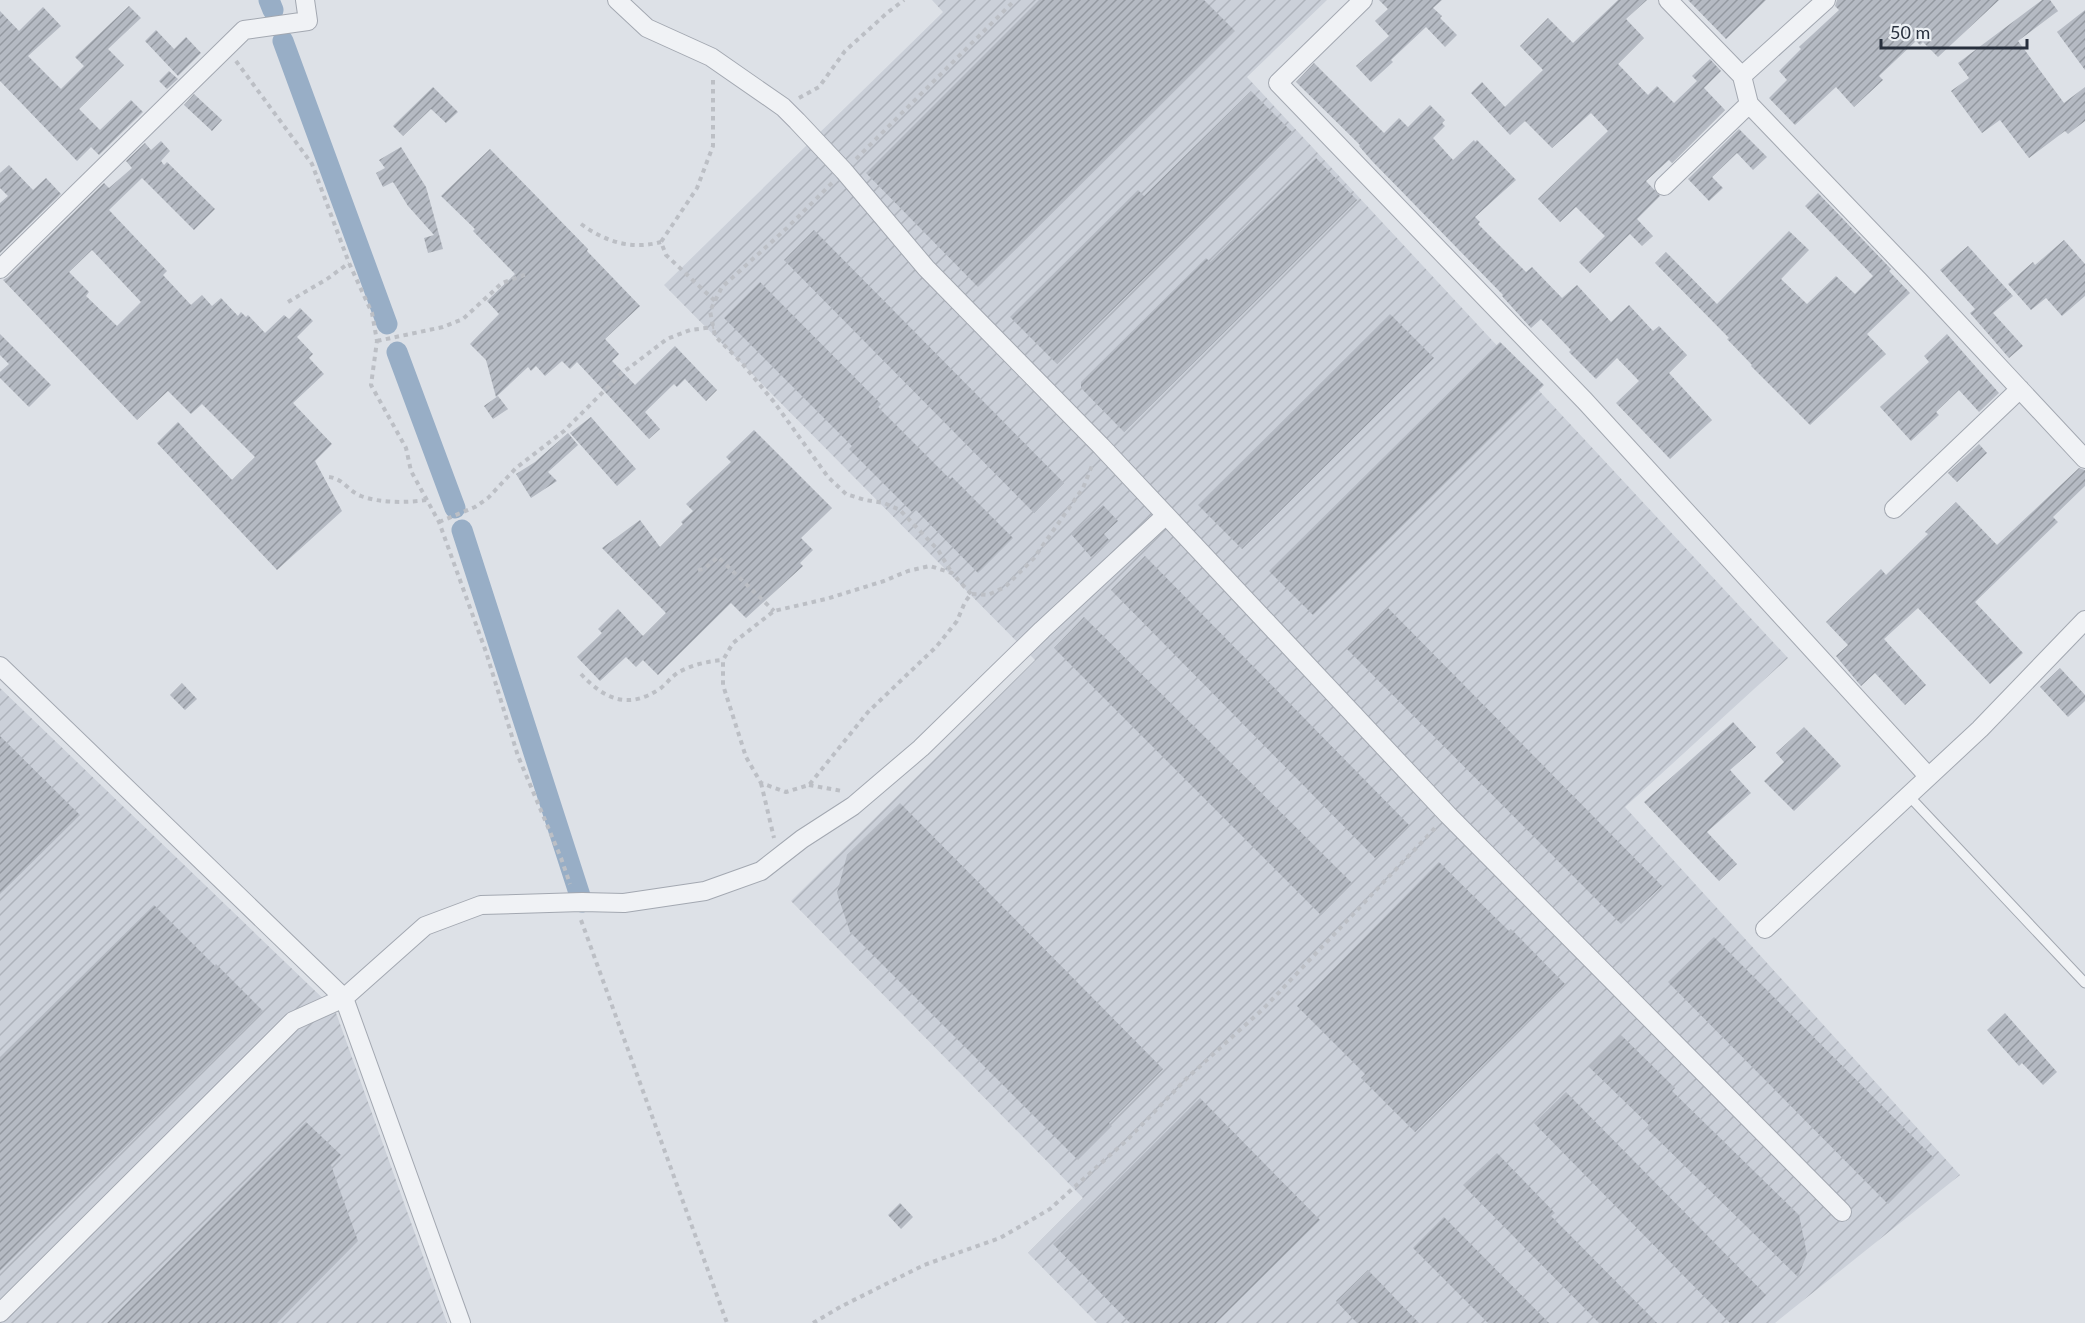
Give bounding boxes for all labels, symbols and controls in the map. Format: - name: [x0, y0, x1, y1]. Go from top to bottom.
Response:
- scale bar: [1881, 12, 2026, 50]
- text: 50 m: [1890, 21, 1930, 43]

